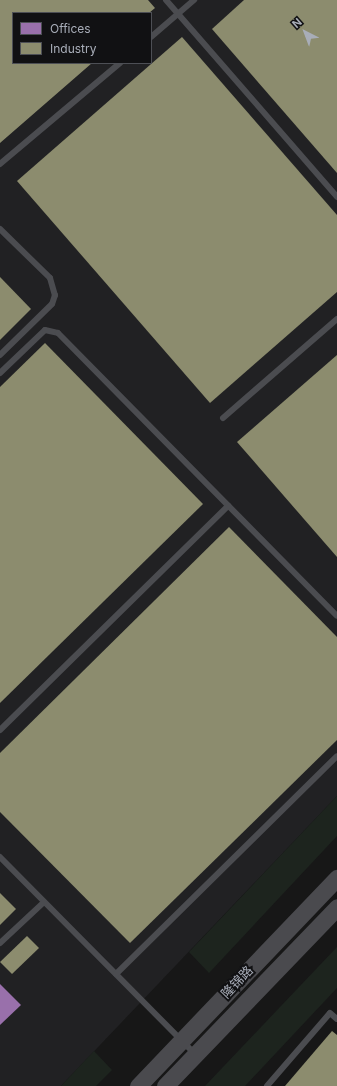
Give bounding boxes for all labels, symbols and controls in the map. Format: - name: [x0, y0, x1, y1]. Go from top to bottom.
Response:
- legend: [12, 12, 152, 64]
- north arrow: [285, 12, 325, 52]
- text: N: [289, 15, 305, 31]
- text: Offices: [50, 21, 91, 36]
- text: Industry: [50, 41, 96, 56]
- street label: 隆锦路: [218, 963, 256, 1001]

